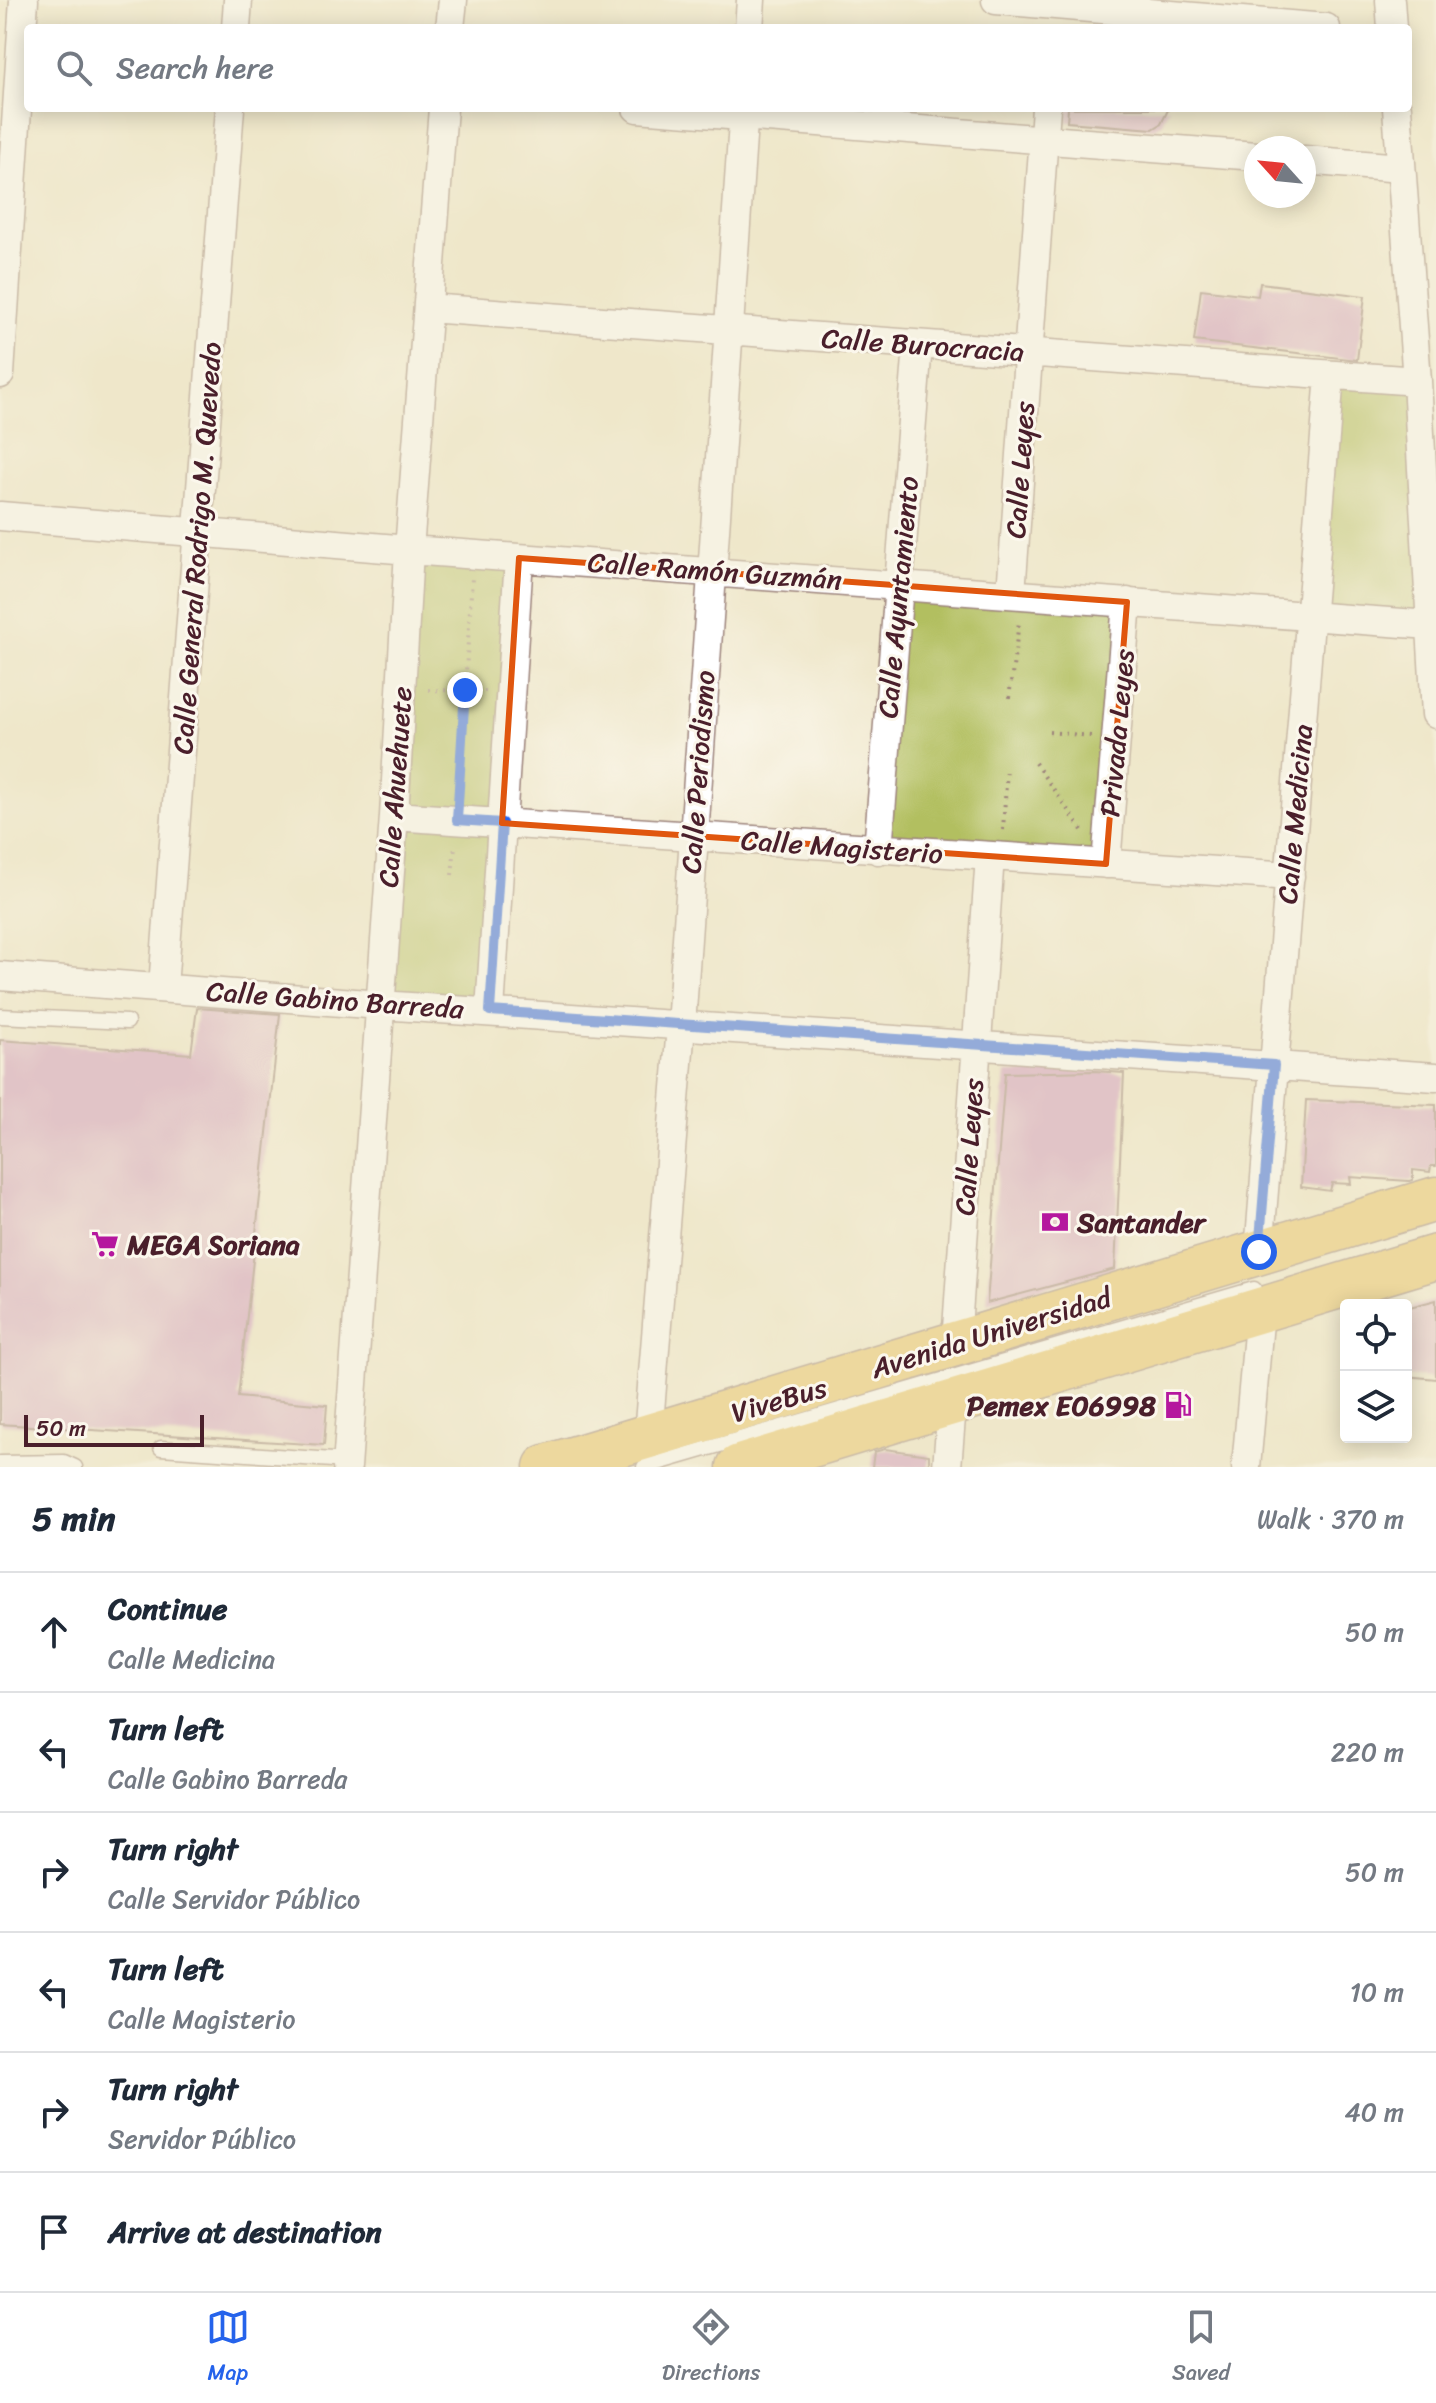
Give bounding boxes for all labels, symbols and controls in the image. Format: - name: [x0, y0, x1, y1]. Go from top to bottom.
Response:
- search box: [24, 24, 1412, 112]
- text: Search here: [116, 41, 274, 95]
- icon: search: [52, 46, 96, 90]
- north arrow: [1244, 136, 1316, 208]
- street label: Calle Burocracia: [820, 313, 1026, 377]
- street label: Calle General Rodrigo M. Quevedo: [158, 340, 236, 756]
- street label: Calle Leyes: [991, 400, 1049, 540]
- street label: Calle Ayuntamiento: [863, 474, 933, 720]
- street label: Calle Ramón Guzmán: [586, 538, 844, 604]
- street label: Privada Leyes: [1085, 647, 1149, 819]
- street label: Calle Periodismo: [666, 669, 730, 875]
- route end: [447, 672, 483, 708]
- street label: Calle Ahuehuete: [364, 685, 426, 889]
- street label: Calle Medicina: [1263, 722, 1327, 906]
- street label: Calle Magisterio: [740, 816, 944, 878]
- street label: Calle Gabino Barreda: [205, 967, 466, 1033]
- street label: Calle Leyes: [940, 1077, 998, 1217]
- place label: Santander: [1076, 1198, 1207, 1247]
- bank icon: Santander: [1040, 1207, 1070, 1237]
- place label: MEGA Soriana: [126, 1220, 300, 1269]
- supermarket icon: MEGA Soriana: [90, 1229, 120, 1259]
- route start: [1241, 1234, 1277, 1270]
- street label: Avenida Universidad: [864, 1272, 1119, 1393]
- map controls: [1340, 1299, 1412, 1443]
- button: locate: [1340, 1299, 1412, 1371]
- street label: ViveBus: [725, 1363, 833, 1437]
- button: layers: [1340, 1371, 1412, 1443]
- place label: Pemex E06998: [967, 1381, 1156, 1430]
- fuel station icon: Pemex E06998: [1163, 1390, 1193, 1420]
- text: 50 m: [36, 1409, 86, 1448]
- scale bar: [24, 1411, 204, 1447]
- text: 5 min: [32, 1489, 115, 1549]
- text: Walk · 370 m: [1257, 1496, 1404, 1542]
- text: Continue: [108, 1582, 227, 1636]
- text: 50 m: [1345, 1609, 1404, 1655]
- icon: ahead: [32, 1610, 76, 1654]
- text: Calle Medicina: [108, 1636, 275, 1682]
- text: Turn left: [108, 1702, 224, 1756]
- text: 220 m: [1331, 1729, 1404, 1775]
- icon: left: [32, 1730, 76, 1774]
- text: Calle Gabino Barreda: [108, 1756, 347, 1802]
- text: Turn right: [108, 1822, 238, 1876]
- text: 50 m: [1345, 1849, 1404, 1895]
- icon: right: [32, 1850, 76, 1894]
- text: Calle Servidor Público: [108, 1876, 360, 1922]
- text: Turn left: [108, 1942, 224, 1996]
- text: 10 m: [1350, 1969, 1404, 2015]
- icon: left: [32, 1970, 76, 2014]
- text: Calle Magisterio: [108, 1996, 296, 2042]
- text: Turn right: [108, 2062, 238, 2116]
- text: 40 m: [1345, 2089, 1404, 2135]
- icon: right: [32, 2090, 76, 2134]
- text: Servidor Público: [108, 2116, 296, 2162]
- text: Arrive at destination: [108, 2205, 382, 2259]
- icon: arrive: [32, 2210, 76, 2254]
- tab: Map: [206, 2305, 250, 2392]
- tab: Directions: [662, 2305, 760, 2392]
- tab: Saved: [1172, 2305, 1230, 2392]

